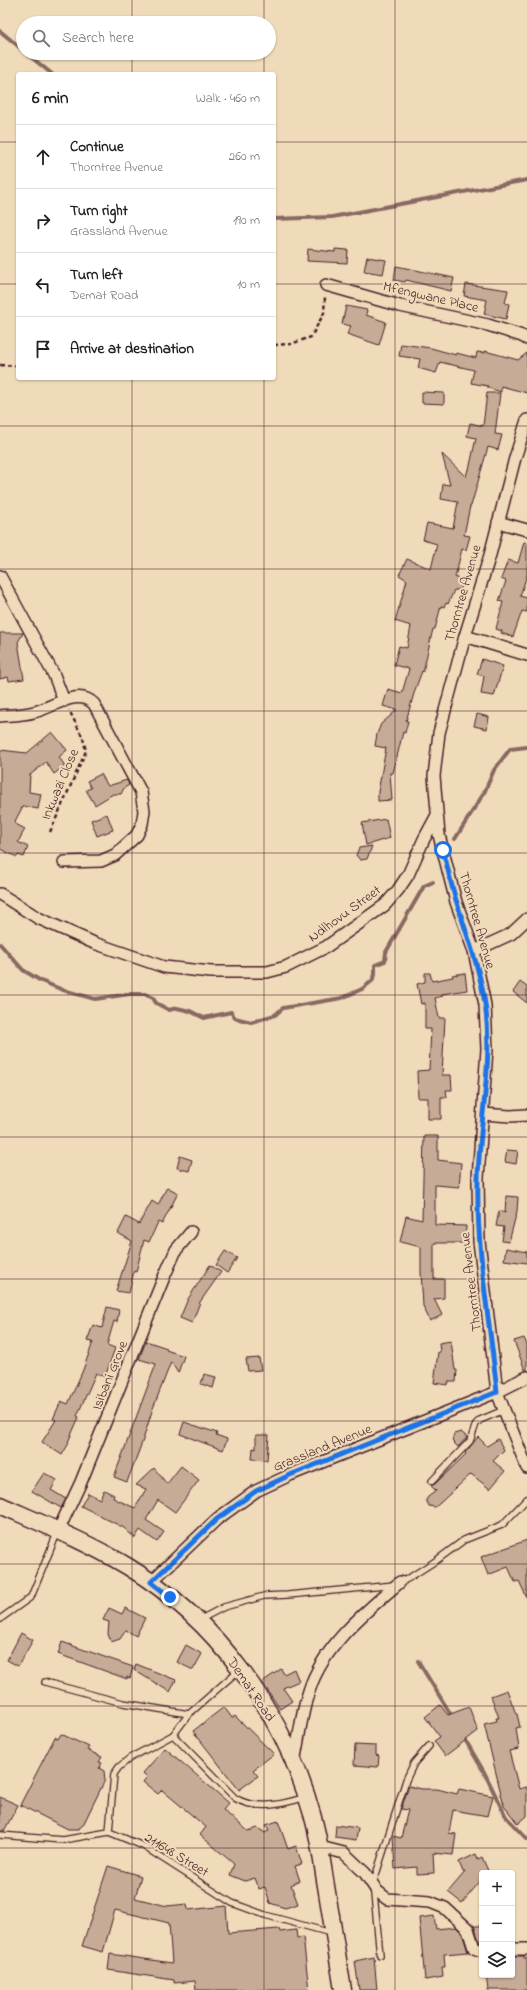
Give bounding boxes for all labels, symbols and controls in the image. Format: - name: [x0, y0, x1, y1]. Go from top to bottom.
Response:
- search box: [16, 16, 276, 60]
- icon: search: [30, 27, 52, 49]
- text: Search here: [62, 27, 134, 49]
- text: 6 min: [32, 86, 68, 111]
- text: Walk · 460 m: [196, 89, 260, 108]
- text: Continue: [70, 136, 124, 158]
- icon: ahead: [32, 146, 54, 168]
- text: 260 m: [229, 147, 260, 166]
- text: Thorntree Avenue: [70, 158, 163, 177]
- text: Turn right: [70, 200, 128, 222]
- icon: right: [32, 210, 54, 232]
- text: 190 m: [233, 211, 260, 230]
- text: Grassland Avenue: [70, 222, 167, 241]
- text: Turn left: [70, 264, 123, 286]
- icon: left: [32, 274, 54, 296]
- text: 10 m: [237, 275, 260, 294]
- street label: Mfengwane Place: [381, 276, 481, 320]
- text: Demat Road: [70, 286, 138, 305]
- icon: arrive: [32, 338, 54, 360]
- text: Arrive at destination: [70, 338, 194, 360]
- street label: Thorntree Avenue: [440, 542, 488, 644]
- street label: Inkwazi Close: [36, 745, 85, 824]
- route start: [434, 841, 452, 859]
- street label: Thorntree Avenue: [453, 869, 501, 972]
- street label: Ndlhovu Street: [304, 880, 386, 948]
- street label: Thorntree Avenue: [455, 1230, 488, 1333]
- street label: Isibani Grove: [87, 1337, 134, 1413]
- street label: Grassland Avenue: [270, 1419, 376, 1478]
- route end: [161, 1588, 179, 1606]
- street label: Demat Road: [221, 1653, 280, 1726]
- street label: 211648 Street: [140, 1828, 213, 1883]
- map controls: [479, 1870, 515, 1978]
- button: +: [479, 1870, 515, 1906]
- button: −: [479, 1906, 515, 1942]
- button: layers: [479, 1942, 515, 1978]

